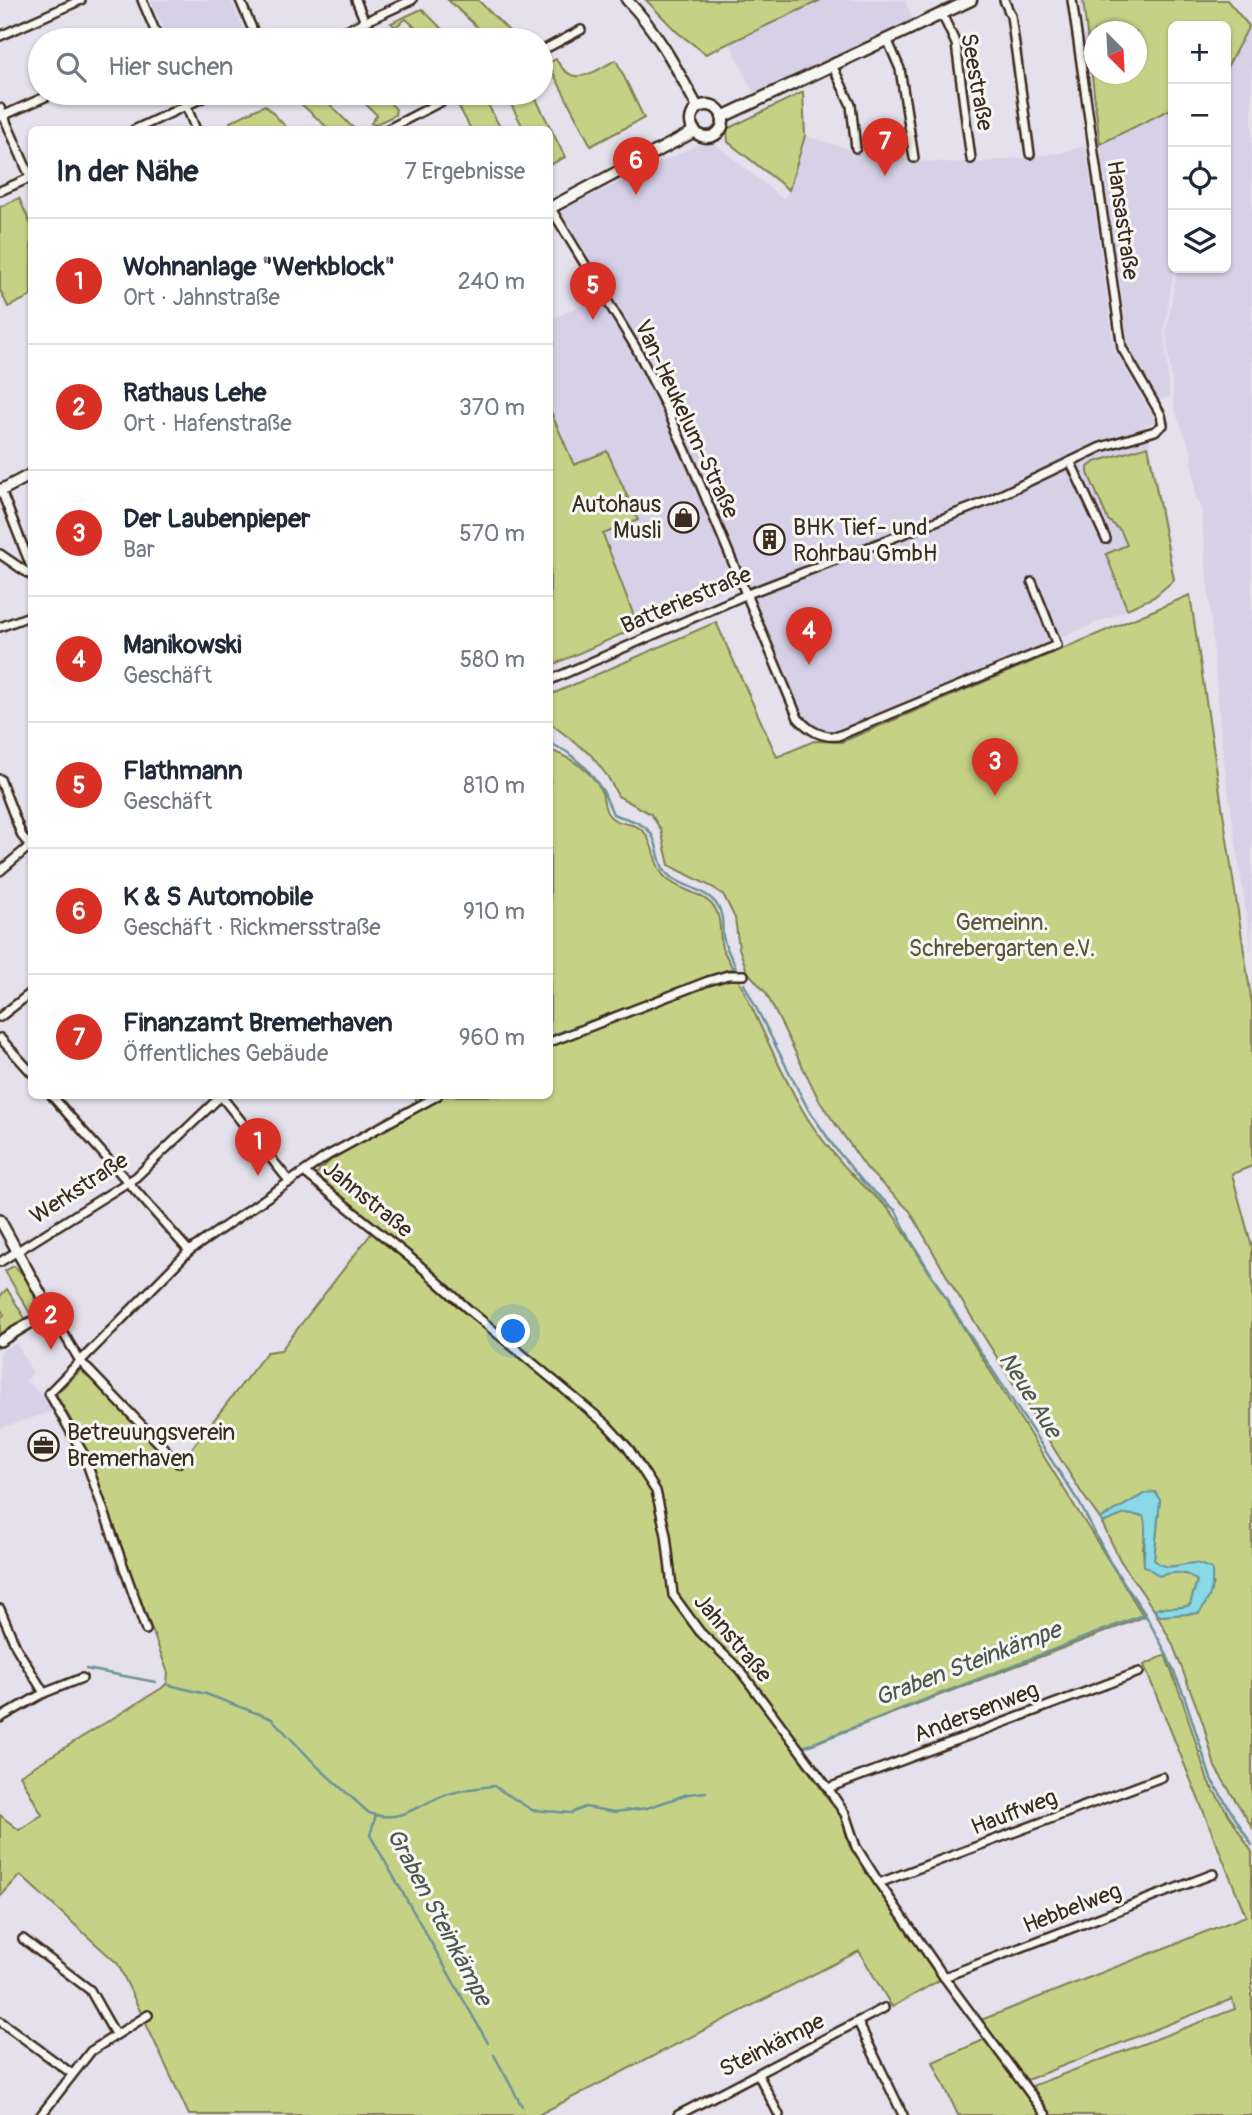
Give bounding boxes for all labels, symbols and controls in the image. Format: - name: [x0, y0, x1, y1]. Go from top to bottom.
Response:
- north arrow: [1084, 21, 1147, 84]
- map controls: [1168, 21, 1231, 273]
- button: +: [1168, 21, 1231, 84]
- search box: [28, 28, 553, 105]
- street label: Seestraße: [954, 31, 1000, 134]
- icon: search: [52, 48, 90, 86]
- text: Hier suchen: [108, 51, 233, 83]
- button: −: [1168, 84, 1231, 147]
- pin: 7: [862, 118, 908, 176]
- pin: 6: [613, 137, 659, 195]
- button: locate: [1168, 147, 1231, 210]
- text: In der Nähe: [56, 153, 198, 190]
- text: 7 Ergebnisse: [404, 157, 525, 186]
- street label: Hansastraße: [1100, 158, 1146, 282]
- button: layers: [1168, 210, 1231, 273]
- text: Wohnanlage "Werkblock": [123, 251, 395, 283]
- pin: 5: [570, 262, 616, 320]
- text: 1: [75, 267, 84, 296]
- text: 240 m: [458, 267, 525, 296]
- text: Ort · Jahnstraße: [123, 283, 280, 312]
- street label: Van-Heukelum-Straße: [628, 315, 746, 524]
- text: Rathaus Lehe: [123, 377, 266, 409]
- text: 2: [73, 393, 85, 422]
- text: 370 m: [459, 393, 525, 422]
- text: Ort · Hafenstraße: [123, 409, 291, 438]
- place label: Autohaus Musli: [571, 490, 661, 545]
- shop icon: Autohaus Musli: [667, 500, 701, 534]
- text: Der Laubenpieper: [123, 503, 310, 535]
- place label: BHK Tief- und Rohrbau GmbH: [793, 513, 937, 568]
- text: 3: [73, 519, 85, 548]
- text: 570 m: [459, 519, 525, 548]
- building icon: BHK Tief- und Rohrbau GmbH: [753, 523, 787, 557]
- text: Bar: [123, 535, 155, 564]
- street label: Batteriestraße: [616, 559, 756, 640]
- pin: 4: [786, 607, 832, 665]
- text: Manikowski: [123, 629, 242, 661]
- text: 4: [72, 645, 86, 674]
- text: 580 m: [460, 645, 525, 674]
- text: Geschäft: [123, 661, 212, 690]
- pin: 3: [972, 738, 1018, 796]
- text: Flathmann: [123, 755, 243, 787]
- text: 5: [73, 771, 85, 800]
- text: 810 m: [463, 771, 525, 800]
- text: Geschäft: [123, 787, 212, 816]
- text: K & S Automobile: [123, 881, 313, 913]
- text: 6: [72, 897, 86, 926]
- text: 910 m: [463, 897, 525, 926]
- park label: Gemeinn. Schrebergarten e.V.: [909, 908, 1095, 963]
- text: Geschäft · Rickmersstraße: [123, 913, 381, 942]
- text: Finanzamt Bremerhaven: [123, 1007, 393, 1039]
- text: 7: [73, 1023, 85, 1052]
- text: 960 m: [459, 1023, 525, 1052]
- text: Öffentliches Gebäude: [123, 1039, 328, 1068]
- pin: 1: [235, 1118, 281, 1176]
- street label: Werkstraße: [25, 1145, 134, 1230]
- street label: Jahnstraße: [317, 1154, 419, 1244]
- pin: 2: [28, 1292, 74, 1350]
- your location: [496, 1314, 530, 1348]
- water label: Neue Aue: [992, 1347, 1069, 1445]
- place label: Betreuungsverein Bremerhaven: [67, 1418, 235, 1473]
- office icon: Betreuungsverein Bremerhaven: [27, 1428, 61, 1462]
- street label: Jahnstraße: [687, 1588, 779, 1689]
- water label: Graben Steinkämpe: [871, 1614, 1067, 1713]
- street label: Andersenweg: [909, 1675, 1043, 1749]
- street label: Hauffweg: [967, 1782, 1061, 1842]
- water label: Graben Steinkämpe: [380, 1823, 499, 2013]
- street label: Hebbelweg: [1019, 1876, 1125, 1940]
- street label: Steinkämpe: [715, 2006, 830, 2084]

